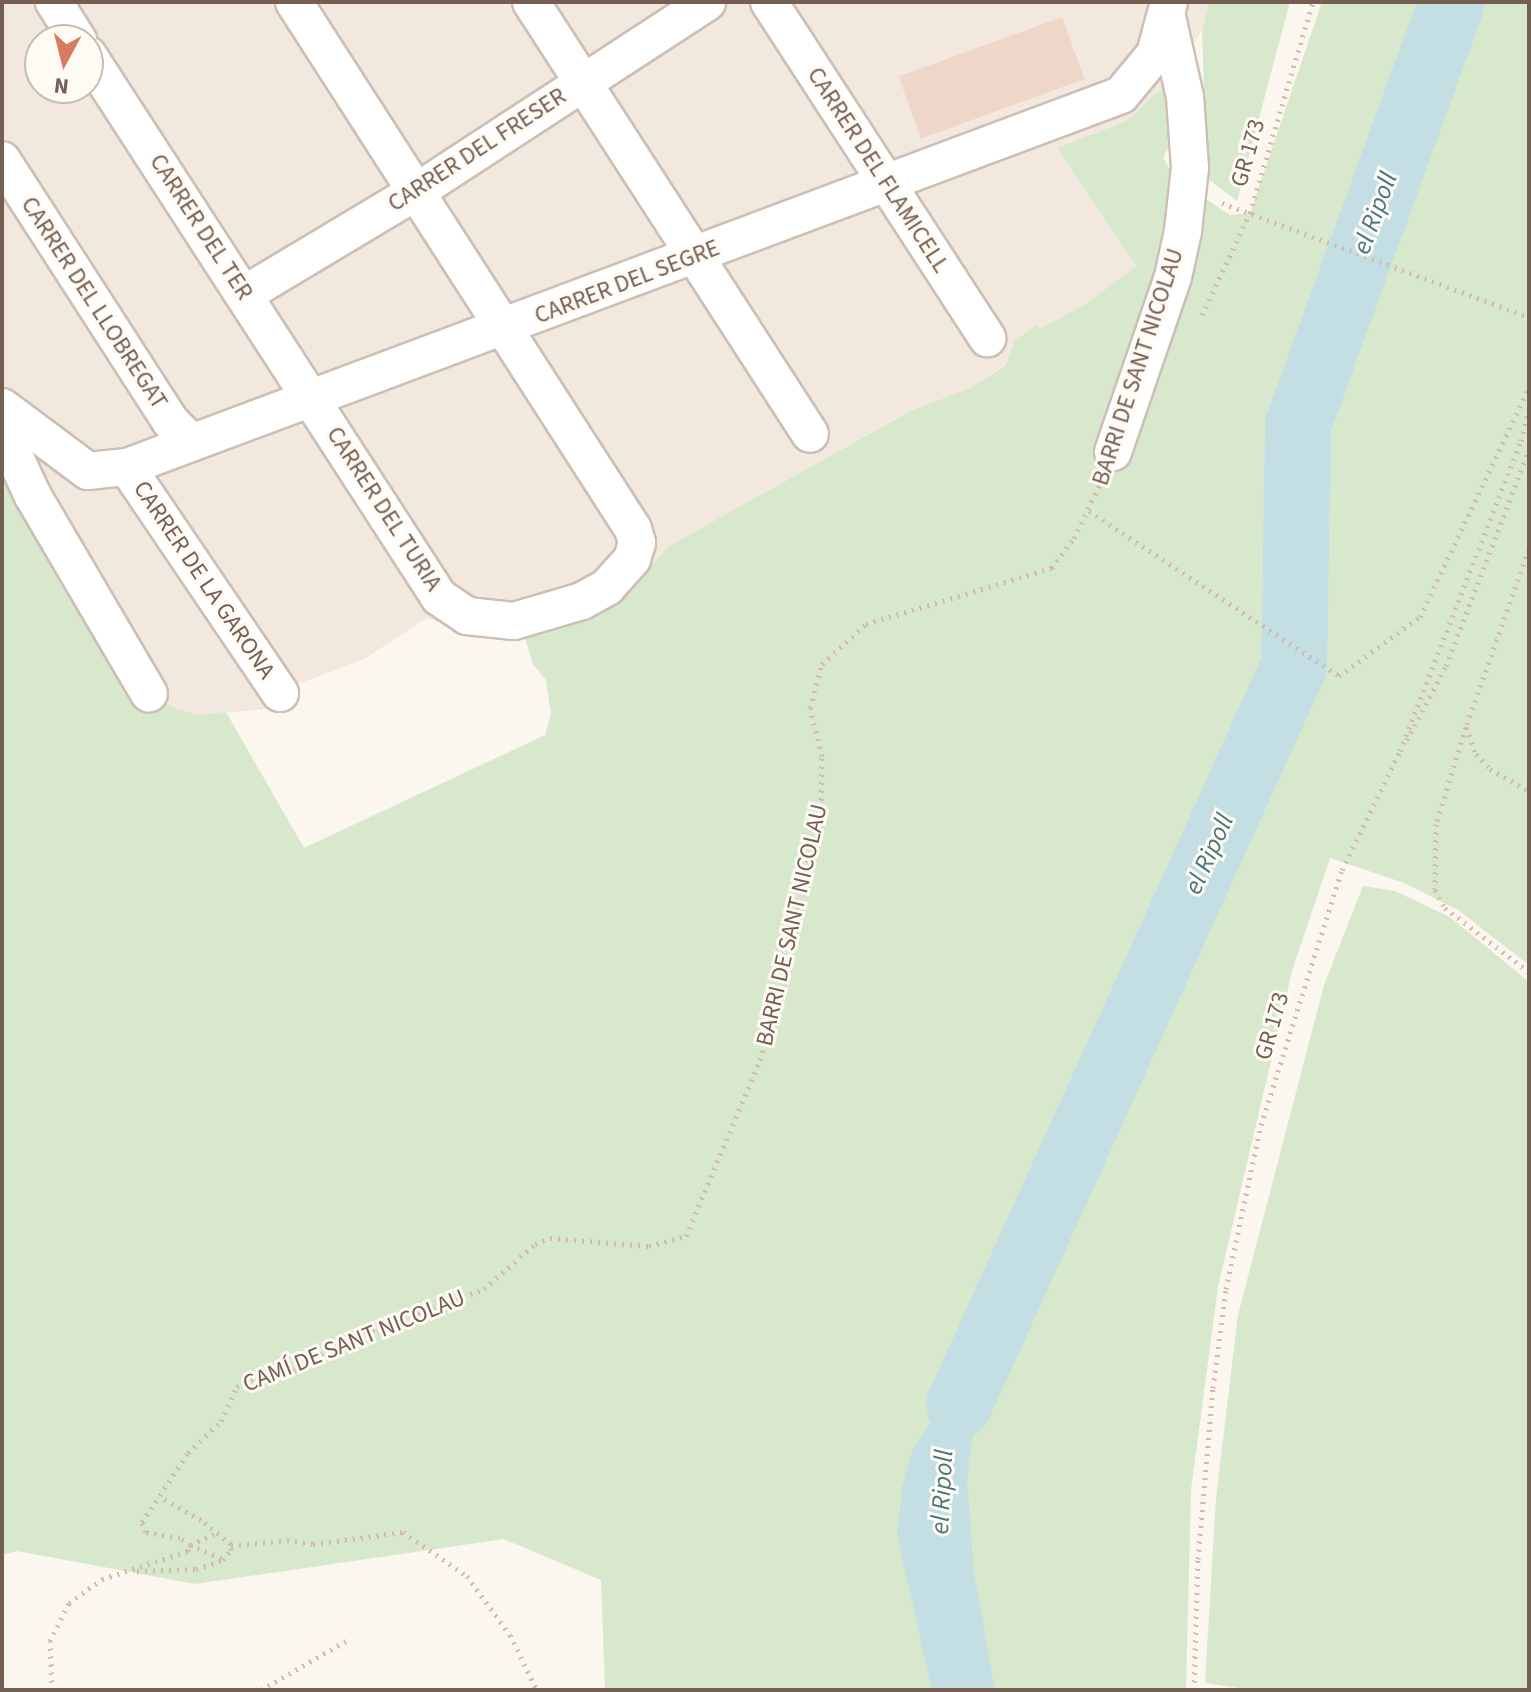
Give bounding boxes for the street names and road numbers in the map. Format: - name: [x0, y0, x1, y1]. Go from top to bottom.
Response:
- street label: CARRER DEL FLAMICELL: [801, 62, 955, 278]
- street label: CARRER DEL FRESER: [383, 82, 571, 218]
- street label: GR 173: [1225, 116, 1271, 190]
- street label: CARRER DEL TER: [143, 149, 259, 305]
- street label: CARRER DEL LLOBREGAT: [15, 191, 173, 415]
- street label: CARRER DEL SEGRE: [531, 234, 723, 330]
- street label: BARRI DE SANT NICOLAU: [1086, 245, 1190, 489]
- street label: CARRER DEL TURIA: [320, 421, 448, 597]
- street label: CARRER DE LA GARONA: [127, 475, 281, 685]
- street label: BARRI DE SANT NICOLAU: [750, 801, 834, 1049]
- street label: GR 173: [1249, 989, 1295, 1063]
- street label: CAMÍ DE SANT NICOLAU: [239, 1283, 469, 1399]

